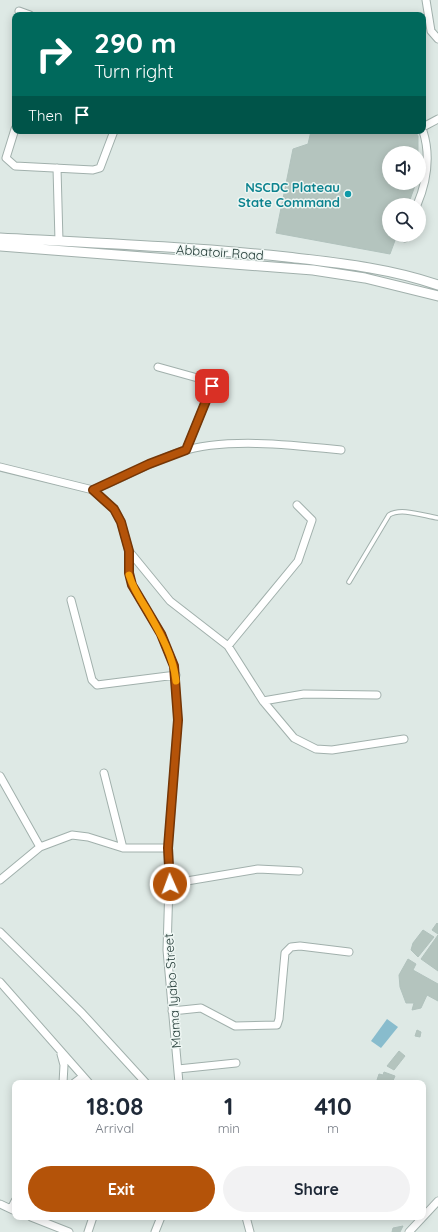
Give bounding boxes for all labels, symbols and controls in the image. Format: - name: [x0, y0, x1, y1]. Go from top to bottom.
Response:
- text: 290 m: [94, 25, 177, 60]
- icon: right: [28, 28, 80, 80]
- text: Turn right: [94, 60, 174, 83]
- icon: arrive: [71, 104, 93, 126]
- text: Then: [28, 106, 63, 125]
- map controls: [382, 146, 426, 242]
- button: sound: [382, 146, 426, 190]
- place label: NSCDC Plateau State Command: [238, 179, 340, 210]
- marker: NSCDC Plateau State Command: [343, 189, 353, 199]
- button: search: [382, 198, 426, 242]
- street label: Abbatoir Road: [176, 241, 264, 263]
- pin: [195, 369, 229, 403]
- icon: arrive: [201, 375, 223, 397]
- position arrow: [149, 863, 191, 905]
- street label: Mama Iyabo Street: [160, 933, 184, 1049]
- text: 18:08: [86, 1091, 143, 1121]
- text: 1: [224, 1091, 233, 1121]
- text: 410: [314, 1091, 352, 1121]
- text: Arrival: [95, 1120, 134, 1136]
- text: min: [218, 1120, 240, 1136]
- text: m: [327, 1120, 339, 1136]
- button: Exit: [28, 1166, 215, 1212]
- button: Share: [223, 1166, 410, 1212]

